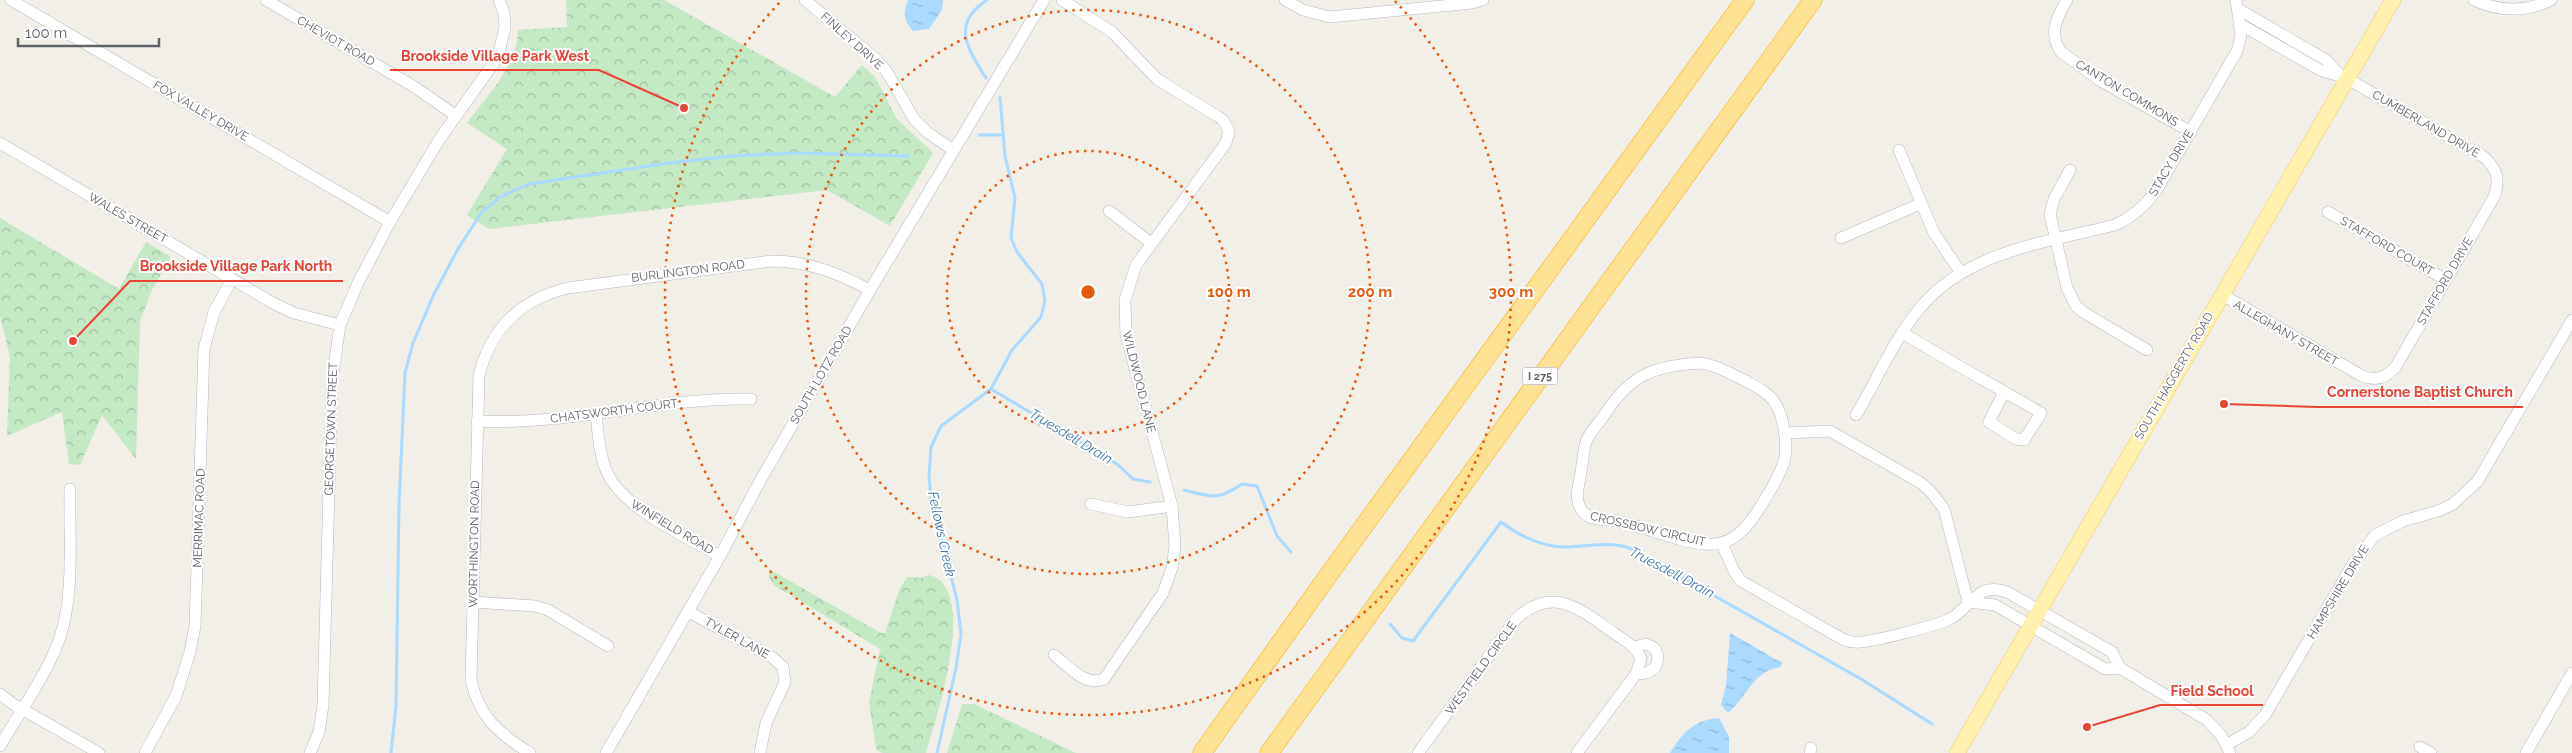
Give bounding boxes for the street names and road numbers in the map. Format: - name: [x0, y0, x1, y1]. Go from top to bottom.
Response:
- street label: FINLEY DRIVE: [818, 9, 886, 73]
- street label: CHEVIOT ROAD: [295, 13, 378, 69]
- street label: CANTON COMMONS: [2073, 57, 2181, 129]
- street label: FOX VALLEY DRIVE: [151, 78, 251, 144]
- street label: CUMBERLAND DRIVE: [2370, 87, 2482, 161]
- street label: STACY DRIVE: [2146, 127, 2196, 199]
- street label: WALES STREET: [86, 190, 171, 247]
- street label: STAFFORD COURT: [2338, 214, 2437, 279]
- street label: STAFFORD DRIVE: [2414, 235, 2476, 327]
- street label: BURLINGTON ROAD: [630, 257, 746, 285]
- street label: ALLEGHANY STREET: [2231, 297, 2342, 369]
- street label: SOUTH HAGGERTY ROAD: [2132, 310, 2216, 442]
- street label: SOUTH LOTZ ROAD: [787, 323, 855, 427]
- street label: WILDWOOD LANE: [1120, 330, 1158, 434]
- street label: GEORGETOWN STREET: [322, 361, 340, 496]
- road number: I 275: [1522, 368, 1558, 384]
- street label: CHATSWORTH COURT: [549, 396, 679, 426]
- street label: MERRIMAC ROAD: [190, 468, 208, 568]
- street label: WORTHINGTON ROAD: [466, 480, 482, 608]
- street label: WINFIELD ROAD: [628, 497, 716, 557]
- street label: CROSSBOW CIRCUIT: [1589, 509, 1708, 549]
- street label: HAMPSHIRE DRIVE: [2304, 542, 2372, 642]
- street label: TYLER LANE: [702, 614, 772, 662]
- street label: WESTFIELD CIRCLE: [1442, 619, 1520, 717]

